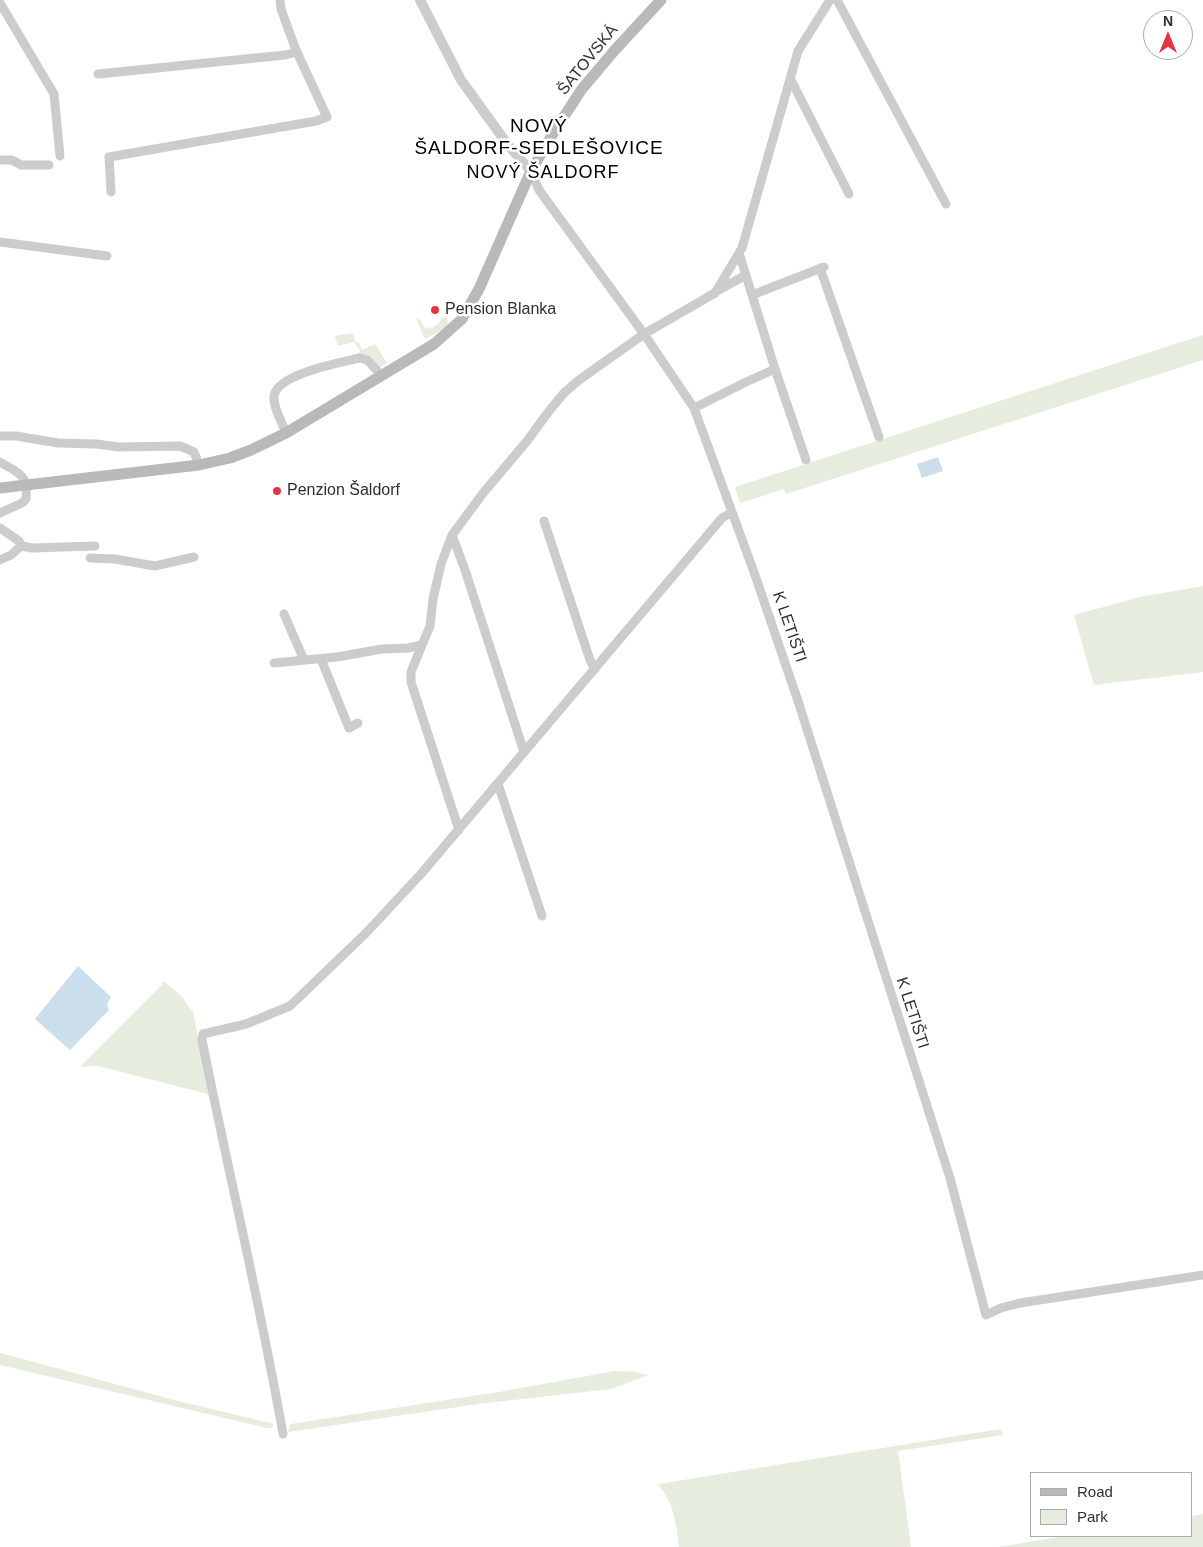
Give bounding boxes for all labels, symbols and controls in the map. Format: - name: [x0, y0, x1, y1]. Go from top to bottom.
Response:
- north arrow: [1143, 10, 1193, 60]
- text: N: [1163, 13, 1173, 29]
- street label: ŠATOVSKÁ: [554, 21, 622, 99]
- district label: NOVÝ ŠALDORF-SEDLEŠOVICE: [412, 116, 666, 160]
- district label: NOVÝ ŠALDORF: [465, 162, 621, 184]
- place label: Pension Blanka: [445, 300, 556, 320]
- marker: Pension Blanka: [429, 304, 441, 316]
- place label: Penzion Šaldorf: [287, 481, 400, 501]
- marker: Penzion Šaldorf: [271, 485, 283, 497]
- street label: K LETIŠTI: [768, 589, 810, 665]
- street label: K LETIŠTI: [891, 975, 933, 1051]
- legend: [1030, 1472, 1193, 1537]
- text: Road: [1077, 1483, 1113, 1500]
- text: Park: [1077, 1508, 1108, 1525]

